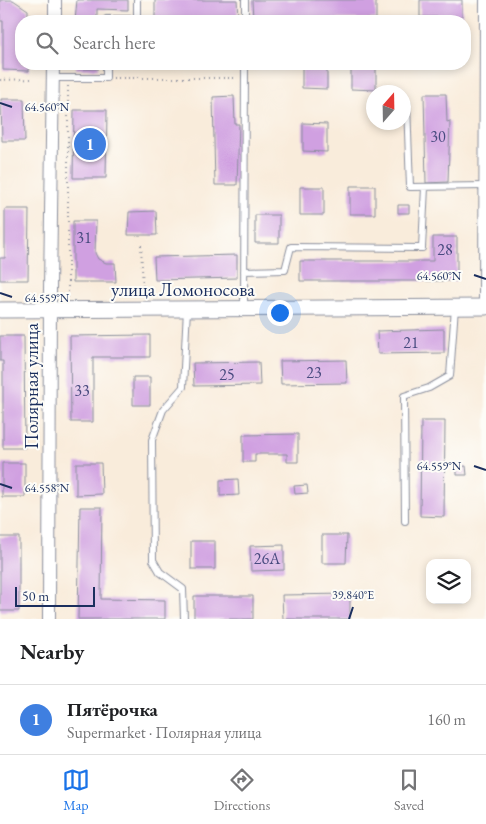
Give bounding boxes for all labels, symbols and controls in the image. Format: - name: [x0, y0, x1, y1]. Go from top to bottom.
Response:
- search box: [15, 15, 471, 70]
- icon: search: [33, 29, 61, 57]
- text: Search here: [73, 30, 155, 55]
- north arrow: [366, 85, 411, 130]
- text: 64.560°N: [25, 99, 70, 115]
- pin: 1: [74, 125, 106, 163]
- house number: 30: [430, 126, 446, 147]
- house number: 31: [76, 227, 92, 248]
- house number: 28: [437, 239, 453, 260]
- text: 64.560°N: [417, 268, 462, 284]
- street label: улица Ломоносова: [111, 277, 255, 302]
- text: 64.559°N: [25, 290, 70, 306]
- your location: [267, 300, 293, 326]
- street label: Полярная улица: [19, 322, 44, 449]
- house number: 21: [403, 332, 419, 353]
- house number: 23: [306, 362, 322, 383]
- house number: 25: [219, 364, 235, 385]
- house number: 33: [74, 380, 90, 401]
- text: 64.559°N: [417, 458, 462, 474]
- text: 64.558°N: [25, 480, 70, 496]
- house number: 26А: [254, 548, 281, 569]
- map controls: [426, 559, 471, 604]
- button: layers: [426, 559, 471, 604]
- scale bar: [15, 584, 95, 607]
- text: 50 m: [22, 587, 49, 605]
- text: 39.840°E: [332, 587, 374, 603]
- text: Nearby: [20, 638, 84, 665]
- text: Пятёрочка: [67, 697, 158, 722]
- text: 1: [32, 709, 40, 730]
- text: 160 m: [427, 709, 466, 730]
- text: Supermarket · Полярная улица: [67, 722, 262, 743]
- tab: Map: [62, 766, 90, 814]
- tab: Directions: [214, 766, 270, 814]
- tab: Saved: [394, 766, 424, 814]

